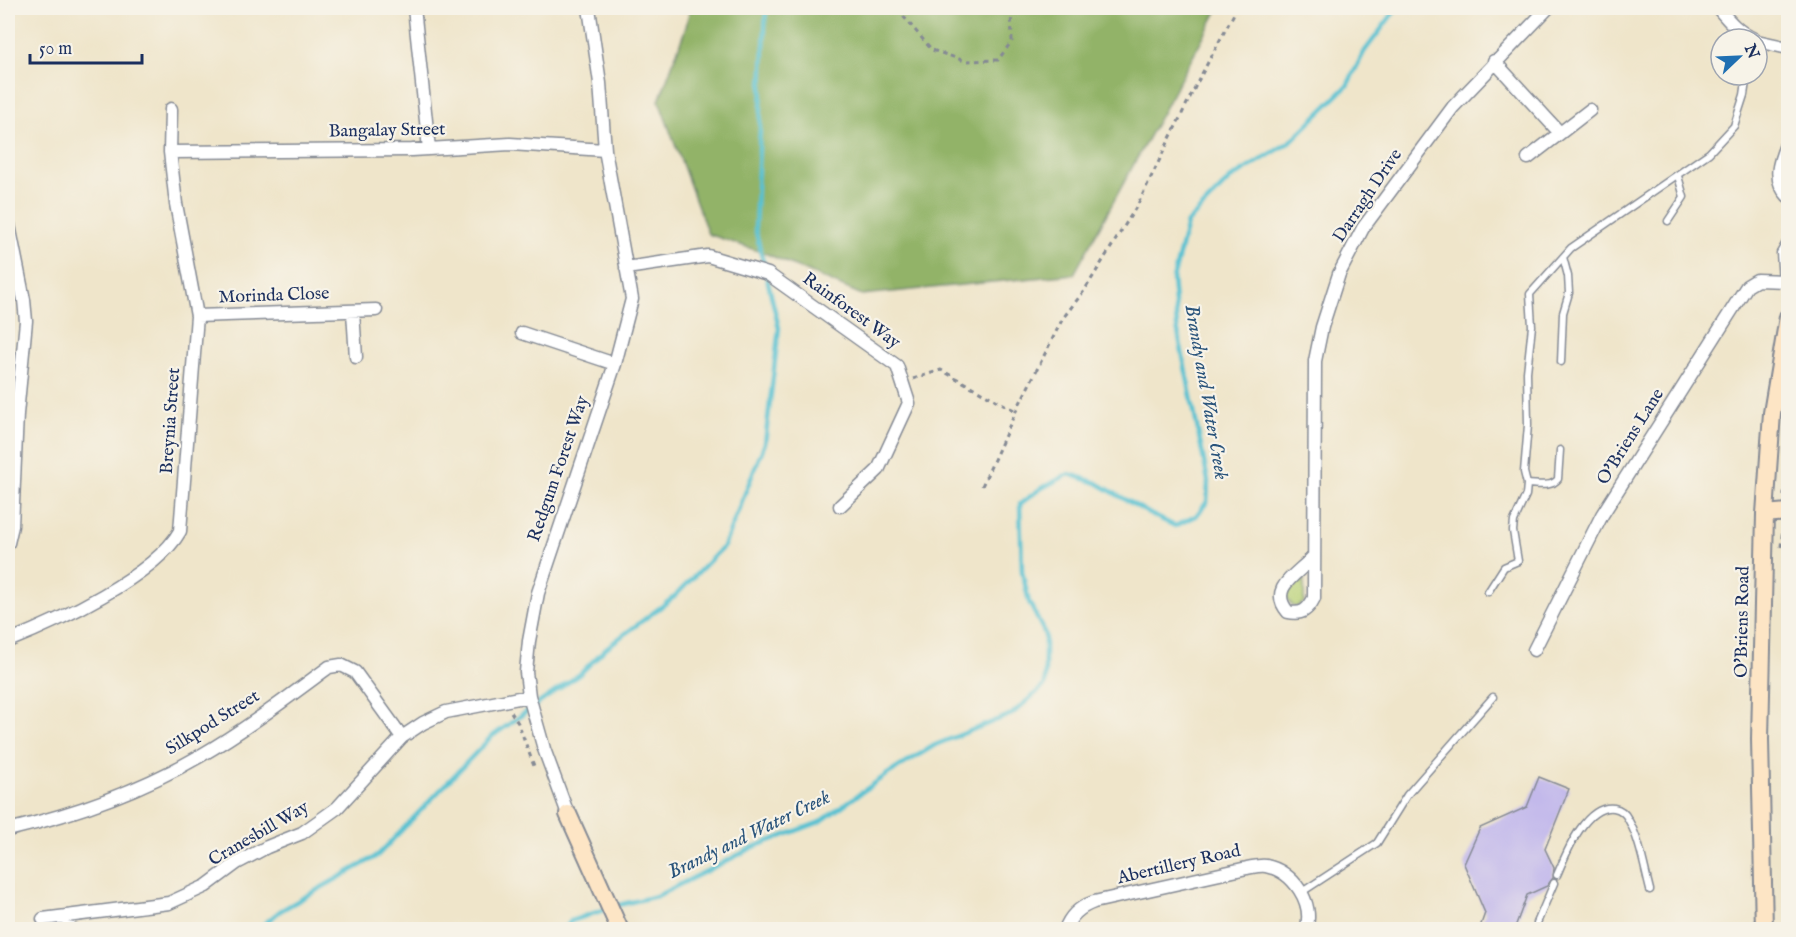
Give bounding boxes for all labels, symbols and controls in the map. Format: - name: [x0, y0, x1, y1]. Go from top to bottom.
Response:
- scale bar: [30, 27, 142, 65]
- north arrow: [1709, 27, 1769, 87]
- text: 50 m: [39, 38, 72, 61]
- text: N: [1739, 41, 1763, 62]
- street label: Bangalay Street: [328, 118, 446, 144]
- street label: Darragh Drive: [1328, 145, 1408, 247]
- street label: Rainforest Way: [797, 268, 905, 354]
- street label: Morinda Close: [218, 283, 330, 309]
- water label: Brandy and Water Creek: [1178, 302, 1234, 482]
- street label: Breynia Street: [156, 367, 186, 475]
- street label: O'Briens Lane: [1592, 384, 1670, 490]
- street label: Redgum Forest Way: [523, 393, 595, 545]
- street label: O'Briens Road: [1731, 565, 1755, 678]
- street label: Silkpod Street: [162, 685, 264, 761]
- water label: Brandy and Water Creek: [664, 785, 834, 885]
- street label: Cranesbill Way: [205, 796, 313, 872]
- street label: Abertillery Road: [1114, 840, 1243, 891]

